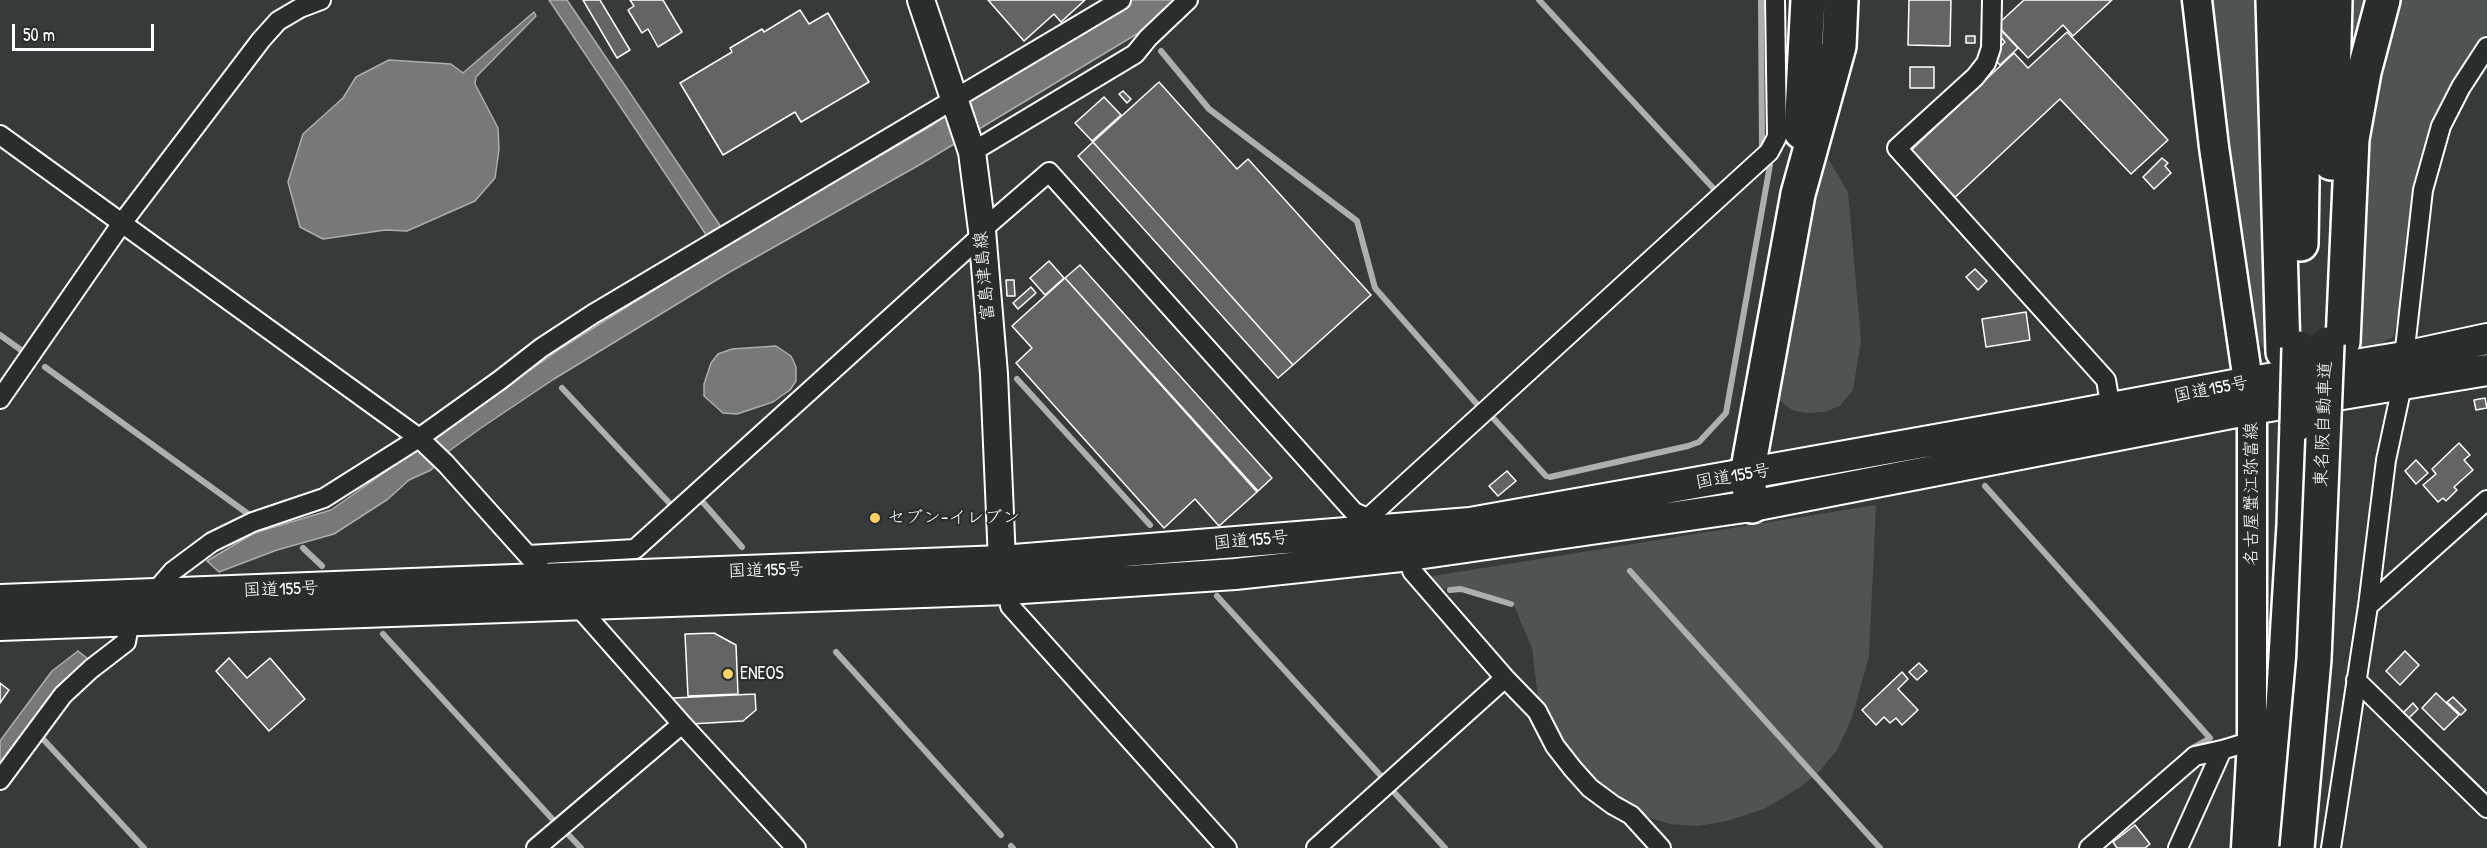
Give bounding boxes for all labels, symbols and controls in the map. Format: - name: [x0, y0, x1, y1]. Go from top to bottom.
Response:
- scale bar: [15, 12, 158, 50]
- text: 50 m: [23, 22, 55, 47]
- street label: 富島津島線: [970, 230, 1000, 322]
- street label: 東名阪自動車道: [2311, 361, 2337, 487]
- street label: 国道155号: [2172, 372, 2250, 408]
- street label: 名古屋蟹江弥富線: [2241, 422, 2263, 566]
- street label: 国道155号: [1694, 460, 1772, 494]
- place label: セブン-イレブン: [887, 507, 1020, 529]
- marker: セブン-イレブン: [868, 511, 882, 525]
- street label: 国道155号: [1212, 527, 1290, 555]
- street label: 国道155号: [728, 559, 804, 583]
- street label: 国道155号: [243, 578, 319, 602]
- place label: ENEOS: [740, 663, 784, 685]
- marker: ENEOS: [721, 667, 735, 681]

